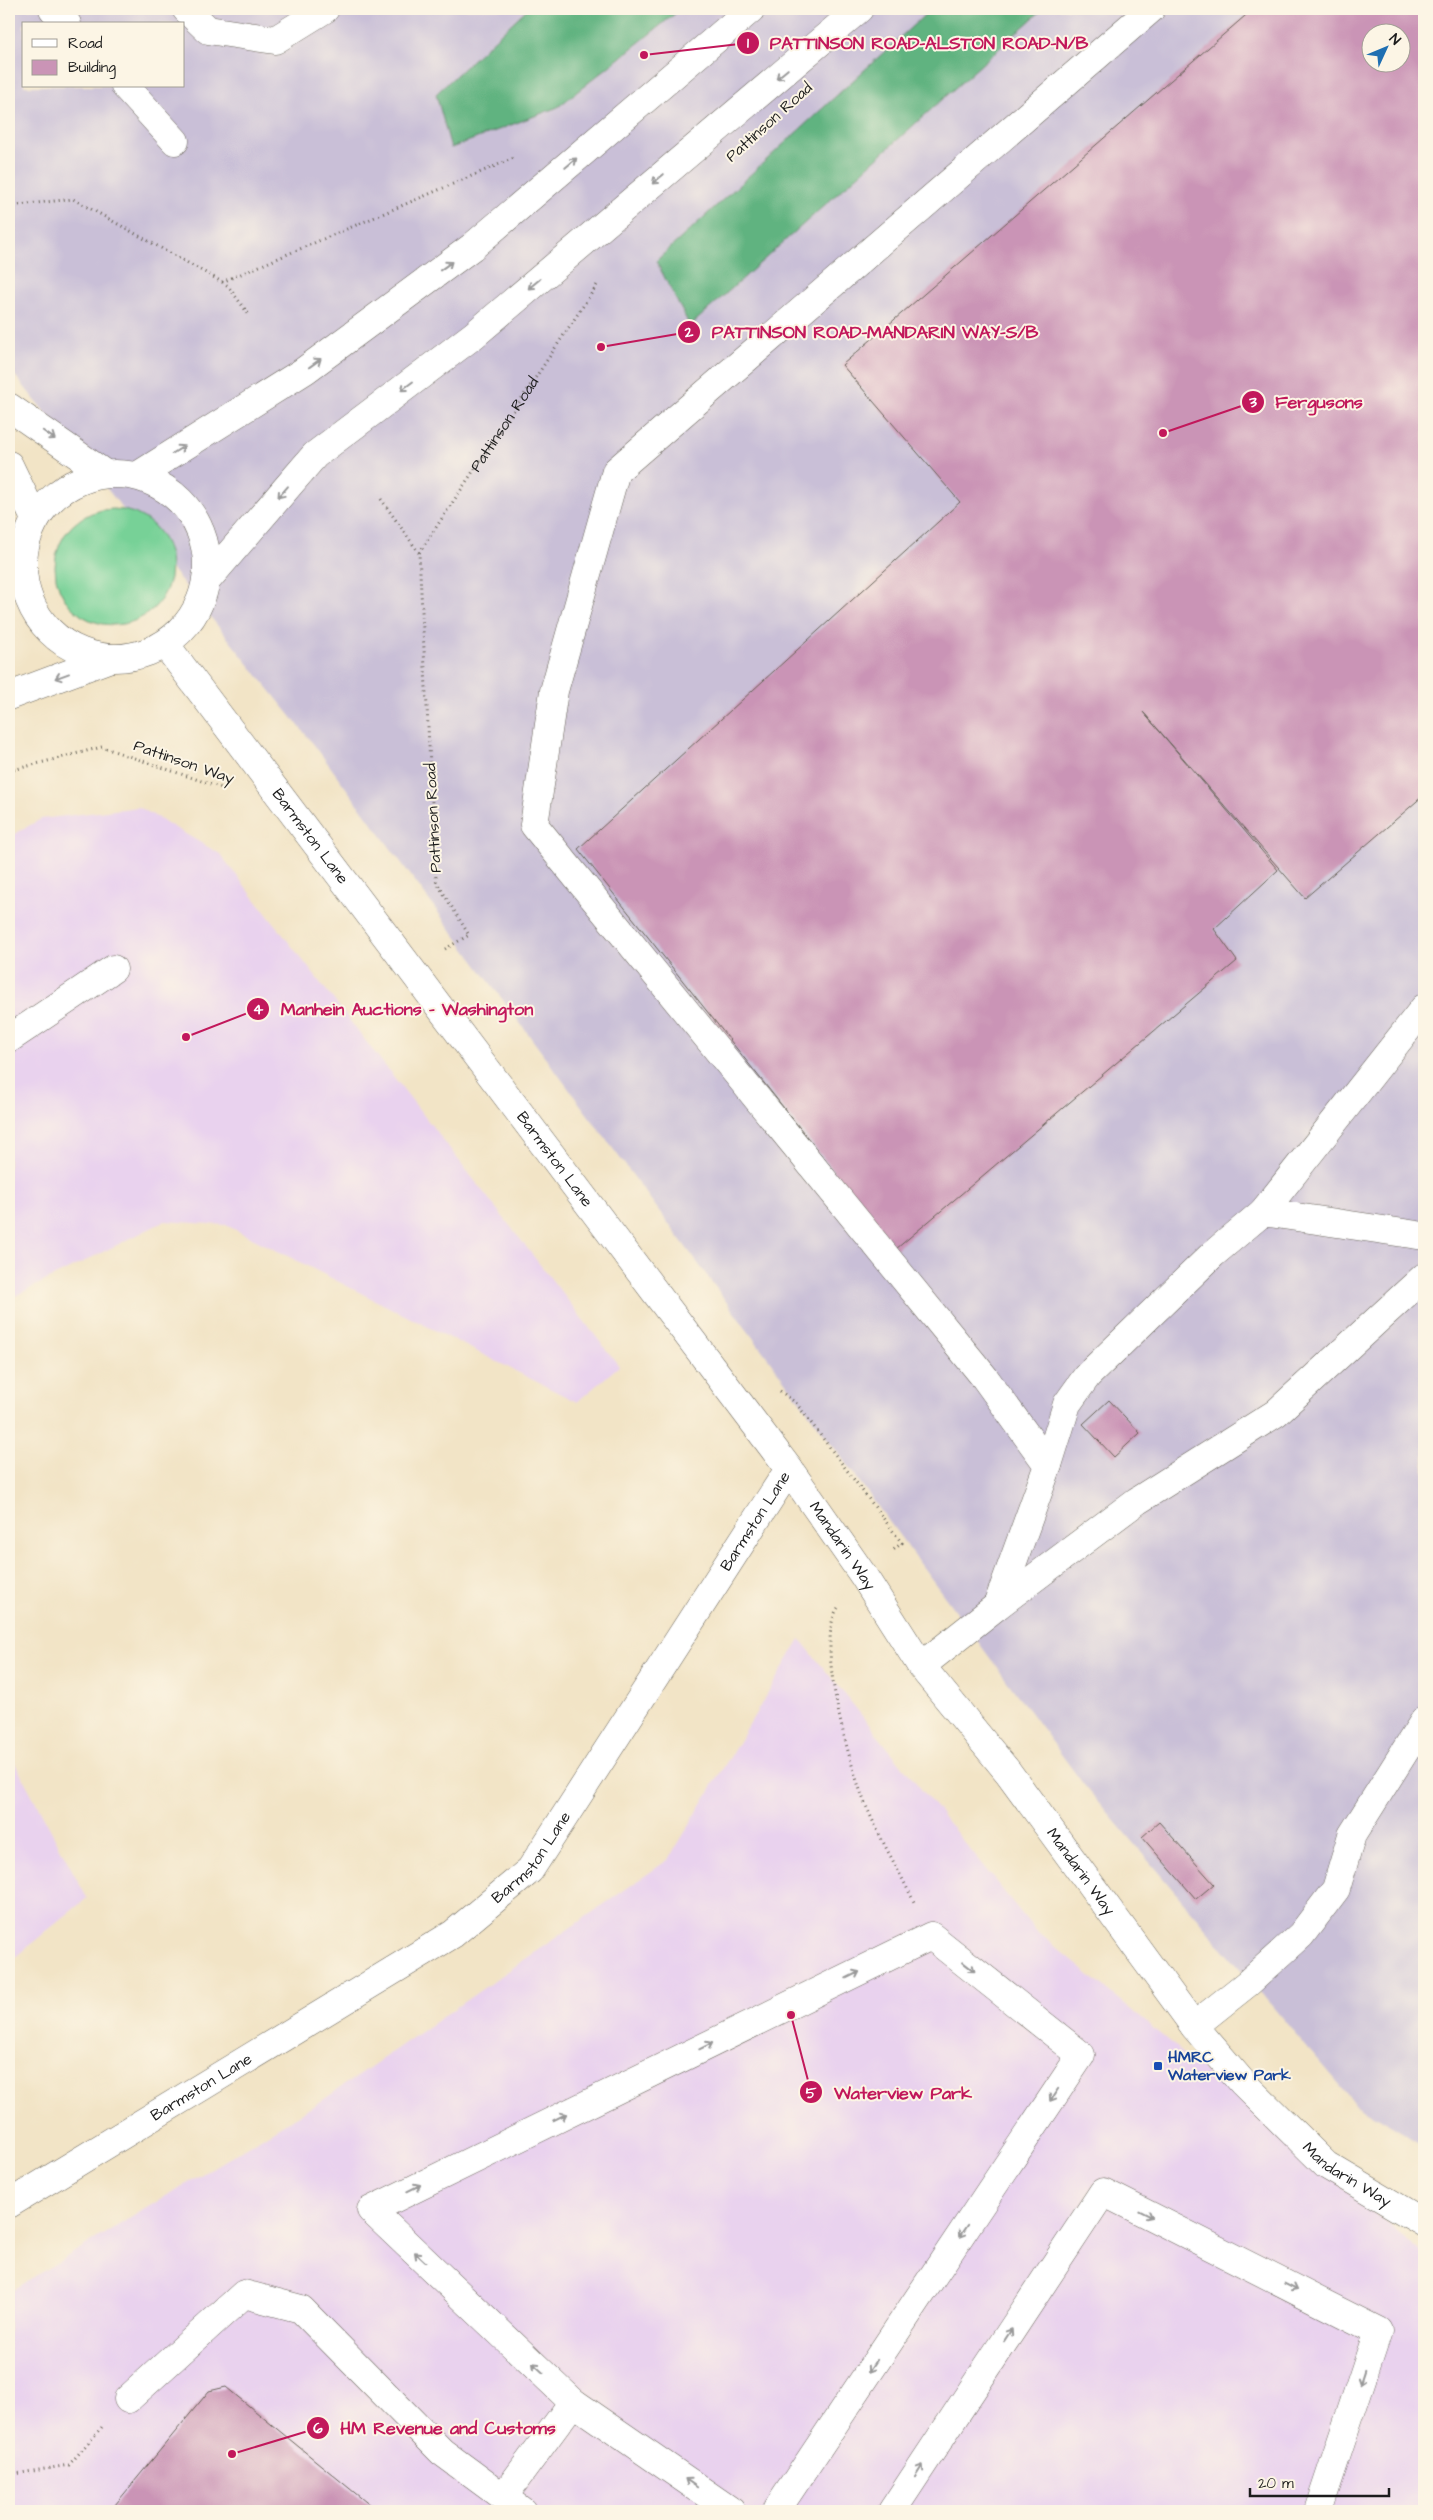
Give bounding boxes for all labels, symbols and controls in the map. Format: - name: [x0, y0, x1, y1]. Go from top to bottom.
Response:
- legend: [22, 22, 185, 88]
- north arrow: [1360, 22, 1410, 72]
- callout: PATTINSON ROAD-ALSTON ROAD-N/B: [735, 26, 1099, 59]
- text: N: [1384, 30, 1405, 50]
- text: PATTINSON ROAD-ALSTON ROAD-N/B: [770, 31, 1088, 56]
- text: Road: [68, 33, 103, 54]
- text: 1: [747, 33, 749, 54]
- text: Building: [68, 57, 116, 79]
- one-way arrow: [776, 69, 789, 80]
- street label: Pattinson Road: [721, 77, 817, 167]
- one-way arrow: [564, 157, 577, 168]
- one-way arrow: [652, 174, 665, 185]
- one-way arrow: [439, 261, 453, 271]
- one-way arrow: [528, 279, 541, 290]
- callout: PATTINSON ROAD-MANDARIN WAY-S/B: [677, 315, 1048, 348]
- text: PATTINSON ROAD-MANDARIN WAY-S/B: [712, 320, 1038, 345]
- text: 2: [684, 322, 694, 343]
- one-way arrow: [308, 357, 321, 368]
- street label: Pattinson Road: [465, 372, 544, 476]
- one-way arrow: [401, 380, 414, 391]
- callout: Fergusons: [1240, 386, 1373, 419]
- text: Fergusons: [1275, 390, 1363, 416]
- text: 3: [1248, 392, 1257, 413]
- one-way arrow: [42, 430, 56, 440]
- one-way arrow: [171, 445, 185, 455]
- one-way arrow: [277, 486, 288, 499]
- one-way arrow: [55, 672, 71, 681]
- street label: Pattinson Way: [130, 734, 237, 791]
- street label: Pattinson Road: [419, 763, 447, 873]
- street label: Barmston Lane: [267, 784, 354, 889]
- callout: Manhein Auctions - Washington: [245, 993, 543, 1026]
- text: Manhein Auctions - Washington: [281, 997, 533, 1023]
- text: 4: [253, 999, 264, 1020]
- street label: Barmston Lane: [511, 1107, 598, 1212]
- street label: Barmston Lane: [715, 1467, 796, 1575]
- street label: Mandarin Way: [804, 1497, 881, 1595]
- street label: Barmston Lane: [487, 1807, 576, 1909]
- street label: Mandarin Way: [1041, 1823, 1120, 1920]
- one-way arrow: [962, 1961, 975, 1972]
- one-way arrow: [845, 1970, 860, 1980]
- one-way arrow: [699, 2041, 714, 2051]
- place label: HMRC Waterview Park: [1167, 2046, 1291, 2086]
- street label: Barmston Lane: [147, 2048, 256, 2126]
- marker: HMRC Waterview Park: [1152, 2060, 1164, 2072]
- callout: Waterview Park: [799, 2076, 982, 2109]
- text: Waterview Park: [833, 2081, 973, 2106]
- text: 5: [806, 2083, 817, 2104]
- one-way arrow: [1048, 2088, 1058, 2102]
- one-way arrow: [553, 2112, 568, 2122]
- street label: Mandarin Way: [1298, 2137, 1396, 2213]
- one-way arrow: [407, 2183, 422, 2193]
- one-way arrow: [1138, 2210, 1153, 2219]
- one-way arrow: [958, 2223, 968, 2237]
- one-way arrow: [414, 2251, 426, 2263]
- one-way arrow: [1283, 2283, 1298, 2292]
- one-way arrow: [1004, 2328, 1014, 2342]
- one-way arrow: [868, 2358, 878, 2372]
- one-way arrow: [532, 2362, 544, 2374]
- one-way arrow: [1357, 2369, 1367, 2385]
- callout: HM Revenue and Customs: [305, 2411, 566, 2444]
- text: HM Revenue and Customs: [340, 2416, 556, 2441]
- text: 6: [313, 2418, 323, 2439]
- one-way arrow: [914, 2464, 924, 2478]
- scale bar: [1250, 2465, 1389, 2497]
- text: 20 m: [1258, 2473, 1294, 2494]
- one-way arrow: [684, 2478, 698, 2488]

